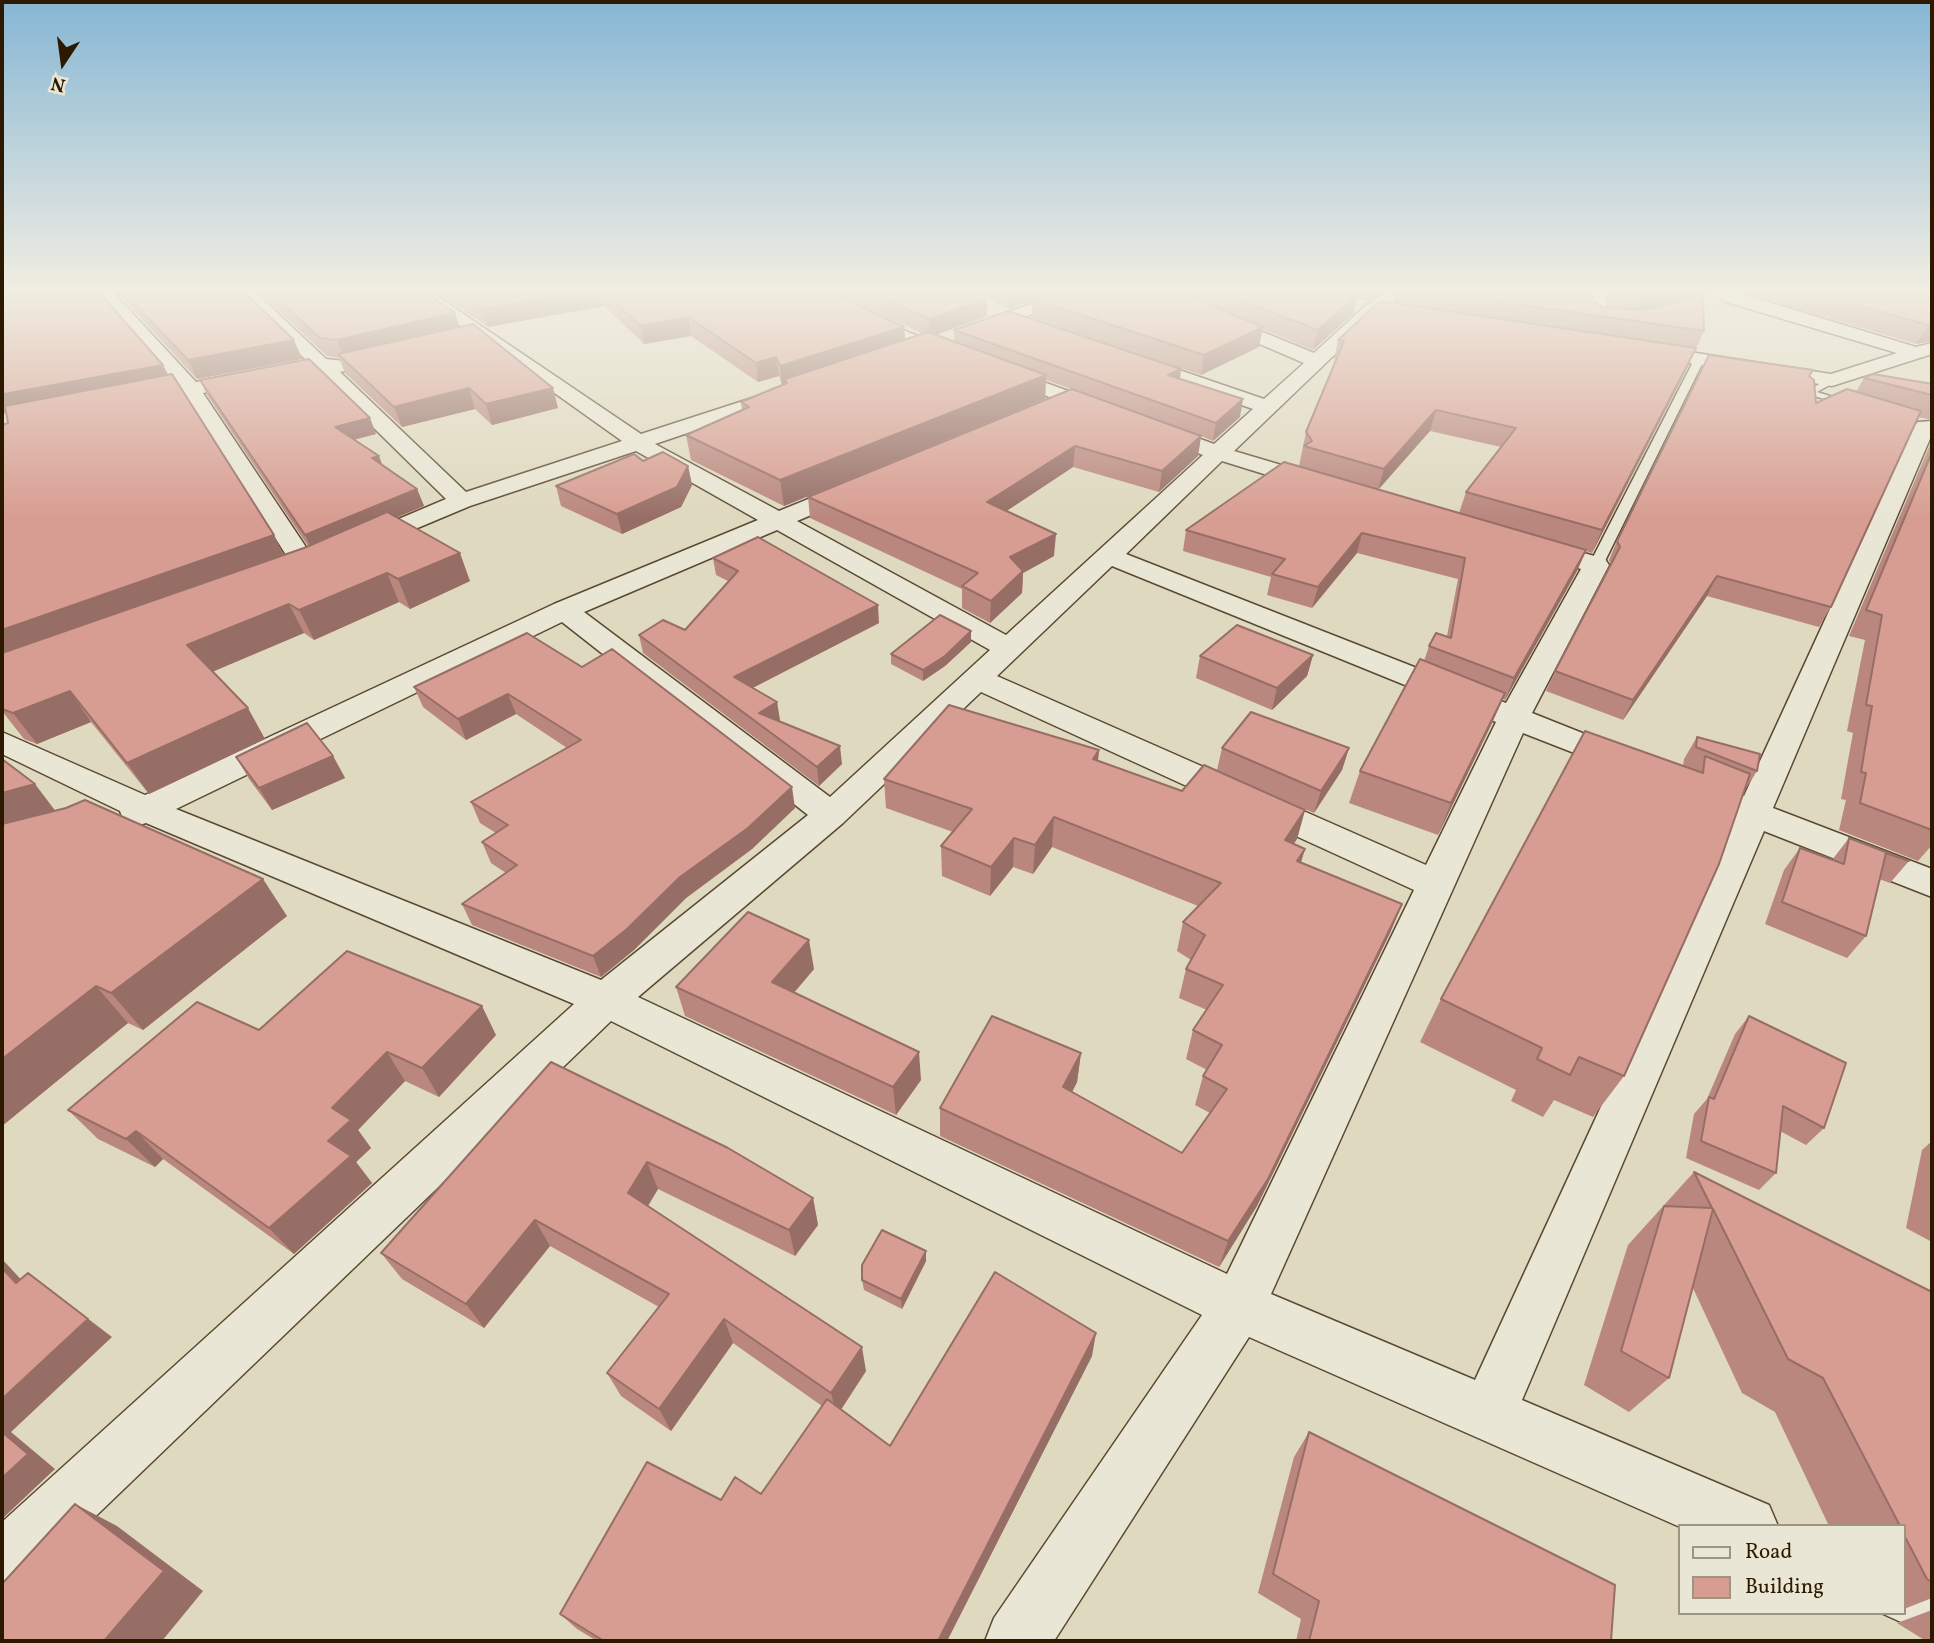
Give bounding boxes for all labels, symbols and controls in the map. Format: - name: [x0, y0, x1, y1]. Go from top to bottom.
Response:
- north arrow: [28, 28, 98, 98]
- text: N: [49, 69, 68, 98]
- legend: [1678, 1524, 1906, 1615]
- text: Road: [1745, 1538, 1792, 1567]
- text: Building: [1745, 1573, 1824, 1602]

